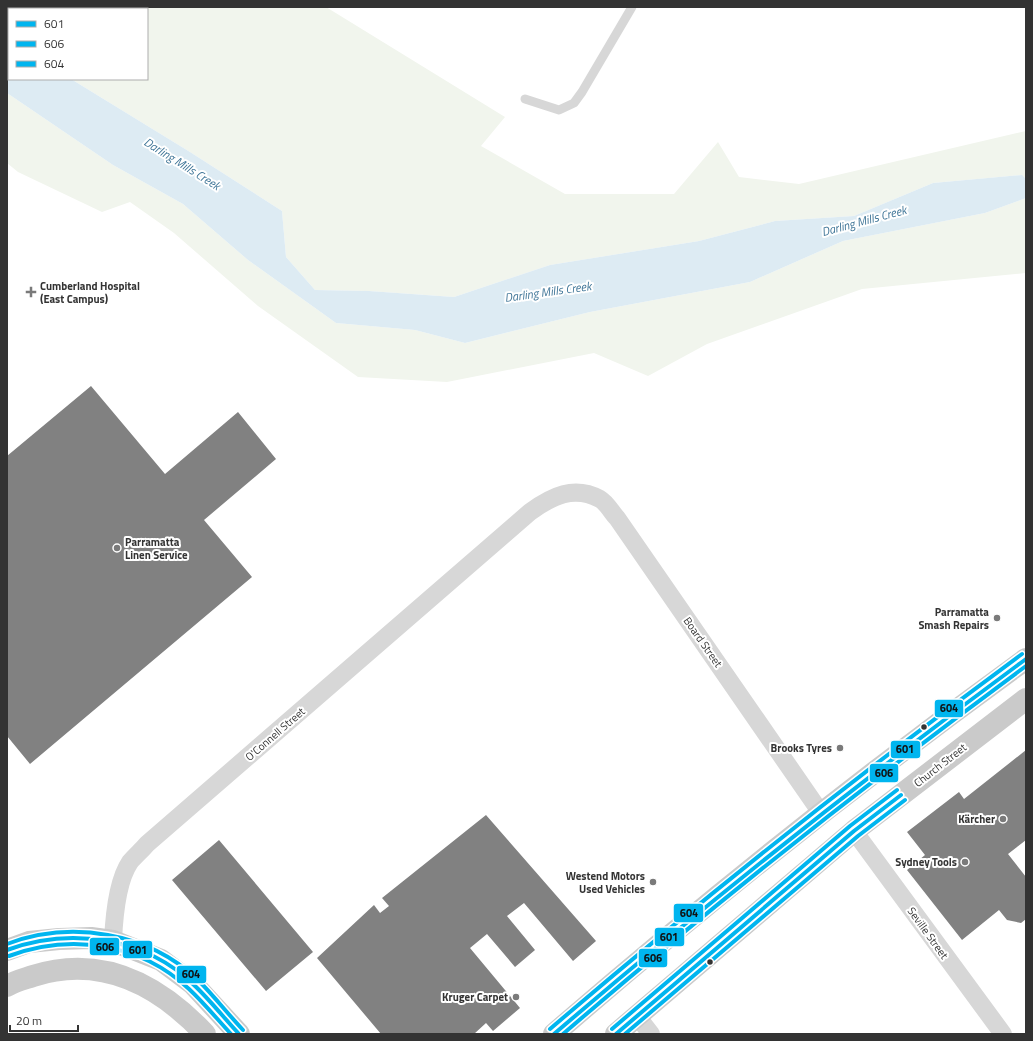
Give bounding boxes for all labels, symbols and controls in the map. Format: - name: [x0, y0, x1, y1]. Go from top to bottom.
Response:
- legend: [8, 8, 148, 80]
- text: 601: [44, 14, 64, 33]
- text: 606: [44, 34, 64, 53]
- text: 604: [44, 54, 64, 73]
- water label: Darling Mills Creek: [140, 132, 226, 196]
- water label: Darling Mills Creek: [819, 200, 910, 241]
- water label: Darling Mills Creek: [503, 276, 594, 307]
- place label: Cumberland Hospital (East Campus): [40, 278, 140, 307]
- marker: Cumberland Hospital (East Campus): [25, 286, 37, 298]
- place label: Parramatta Linen Service: [125, 534, 188, 563]
- marker: Parramatta Linen Service: [112, 543, 122, 553]
- place label: Parramatta Smash Repairs: [918, 604, 989, 633]
- marker: Parramatta Smash Repairs: [992, 613, 1002, 623]
- street label: Board Street: [680, 614, 726, 671]
- line badge: 604: [934, 699, 964, 718]
- text: 604: [940, 700, 958, 716]
- street label: O'Connell Street: [242, 703, 308, 764]
- unlabelled marker: [919, 722, 929, 732]
- street label: Church Street: [910, 739, 970, 791]
- place label: Brooks Tyres: [771, 740, 832, 756]
- line badge: 601: [890, 740, 921, 759]
- text: 601: [896, 741, 914, 757]
- marker: Brooks Tyres: [835, 743, 845, 753]
- line badge: 606: [869, 763, 899, 783]
- text: 606: [875, 765, 893, 781]
- place label: Kärcher: [958, 811, 995, 827]
- marker: Kärcher: [998, 814, 1008, 824]
- place label: Sydney Tools: [895, 854, 957, 870]
- marker: Sydney Tools: [960, 857, 970, 867]
- place label: Westend Motors Used Vehicles: [566, 868, 645, 897]
- marker: Westend Motors Used Vehicles: [648, 877, 658, 887]
- line badge: 604: [673, 903, 704, 923]
- street label: Seville Street: [904, 904, 952, 962]
- text: 604: [680, 905, 698, 921]
- line badge: 601: [654, 927, 685, 947]
- text: 601: [660, 929, 678, 945]
- line badge: 606: [89, 937, 120, 956]
- text: 606: [96, 939, 114, 955]
- line badge: 601: [122, 940, 153, 959]
- text: 601: [129, 942, 147, 958]
- line badge: 606: [638, 948, 668, 968]
- text: 606: [644, 950, 662, 966]
- unlabelled marker: [705, 957, 715, 967]
- line badge: 604: [176, 965, 207, 984]
- text: 604: [182, 966, 200, 982]
- place label: Kruger Carpet: [442, 989, 508, 1005]
- marker: Kruger Carpet: [511, 992, 521, 1002]
- scale bar: [10, 1007, 78, 1033]
- text: 20 m: [16, 1011, 42, 1030]

